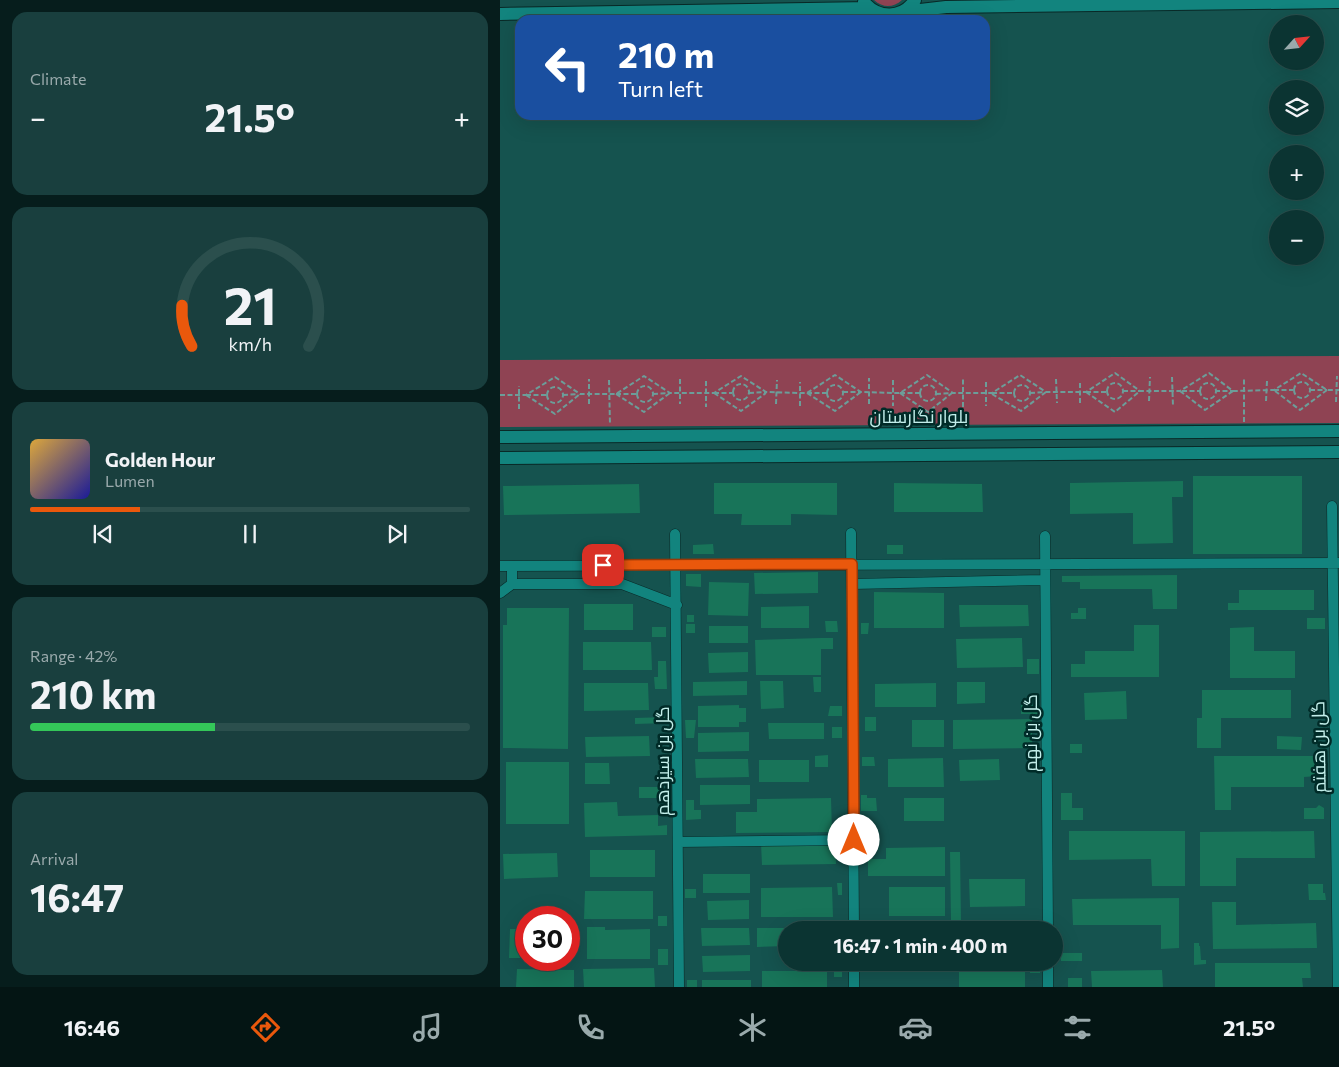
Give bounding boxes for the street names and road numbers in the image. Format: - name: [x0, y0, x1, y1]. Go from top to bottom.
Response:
- street label: بلوار نگارستان: [870, 405, 968, 428]
- street label: گل بن نهم: [1019, 694, 1043, 772]
- street label: گل بن هفتم: [1306, 701, 1332, 793]
- street label: گل بن سیزدهم: [651, 706, 675, 816]

